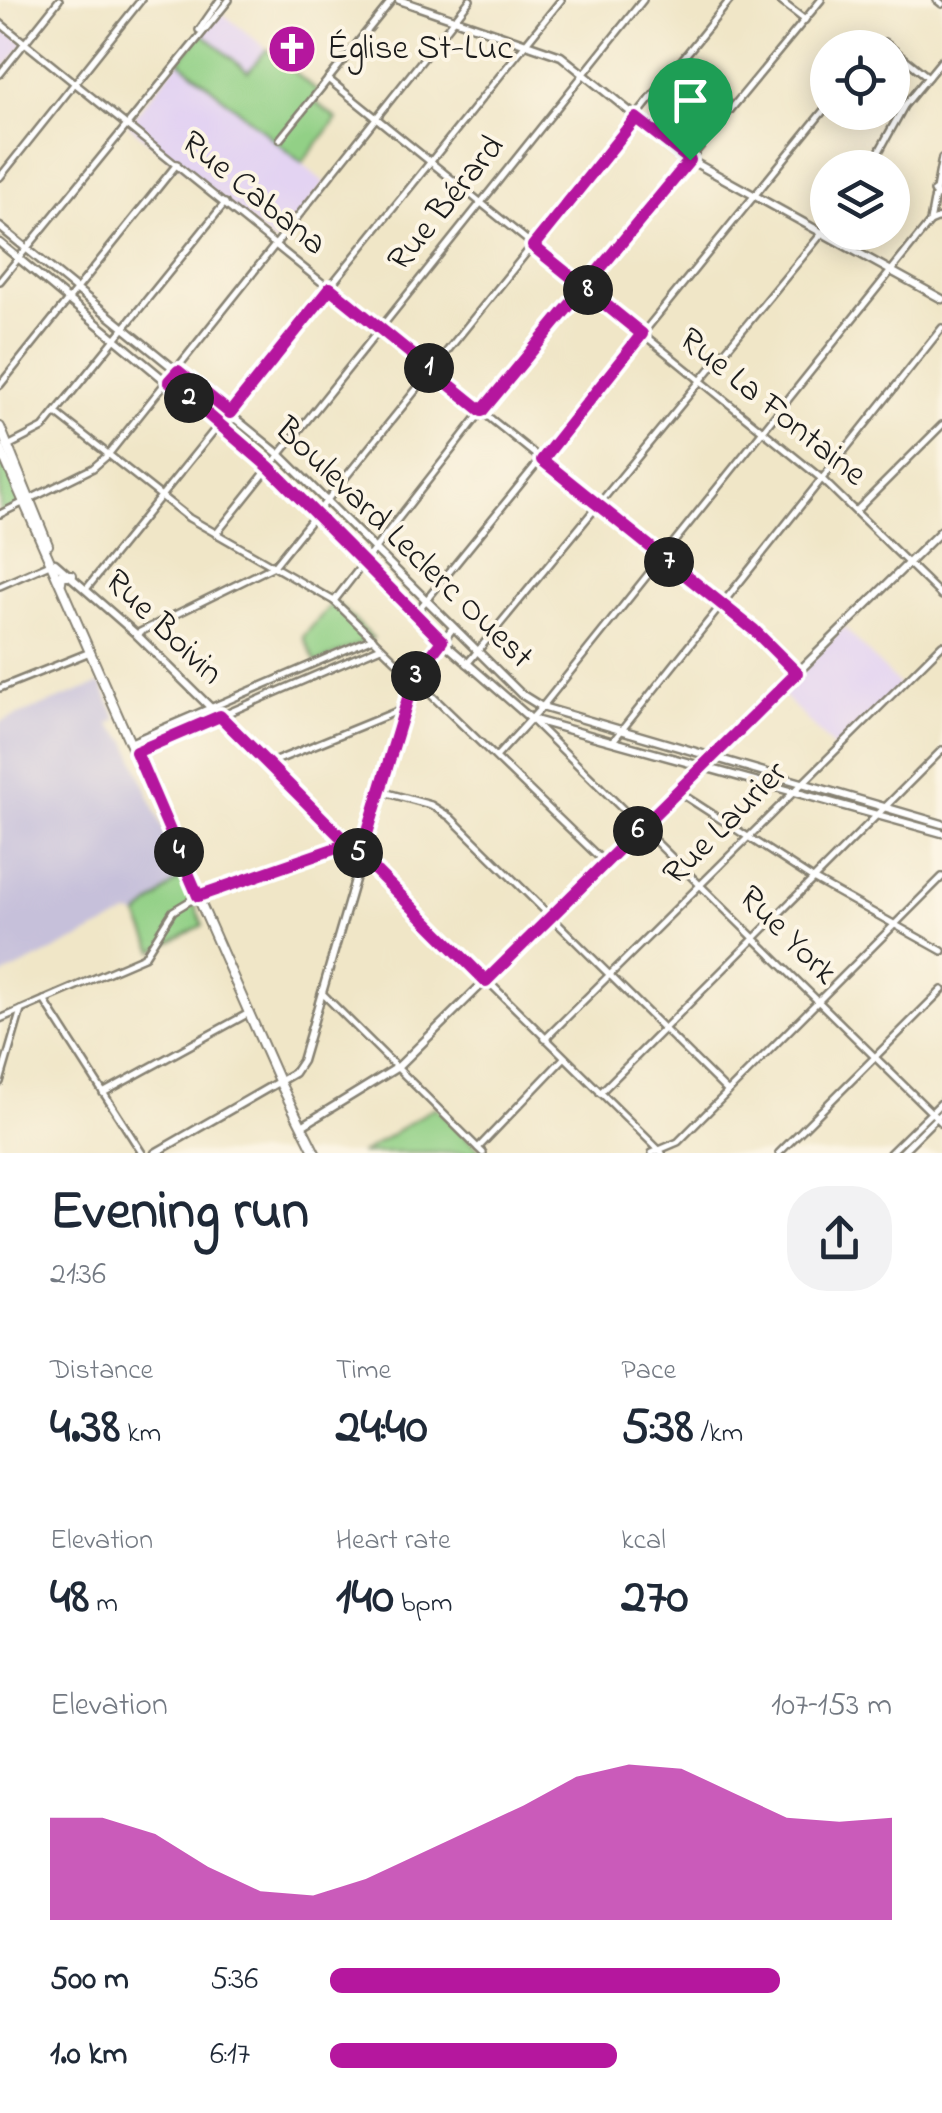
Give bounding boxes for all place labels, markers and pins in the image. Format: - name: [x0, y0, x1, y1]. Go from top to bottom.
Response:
- church icon: Église St-Luc: [266, 23, 318, 75]
- place label: Église St-Luc: [327, 24, 513, 75]
- pin: [648, 58, 733, 161]
- pin: 8: [563, 265, 613, 315]
- pin: 1: [404, 343, 454, 393]
- pin: 2: [164, 373, 214, 423]
- pin: 7: [644, 537, 694, 587]
- pin: 3: [391, 651, 441, 701]
- pin: 6: [613, 806, 663, 856]
- pin: 4: [154, 827, 204, 877]
- pin: 5: [333, 828, 383, 878]

